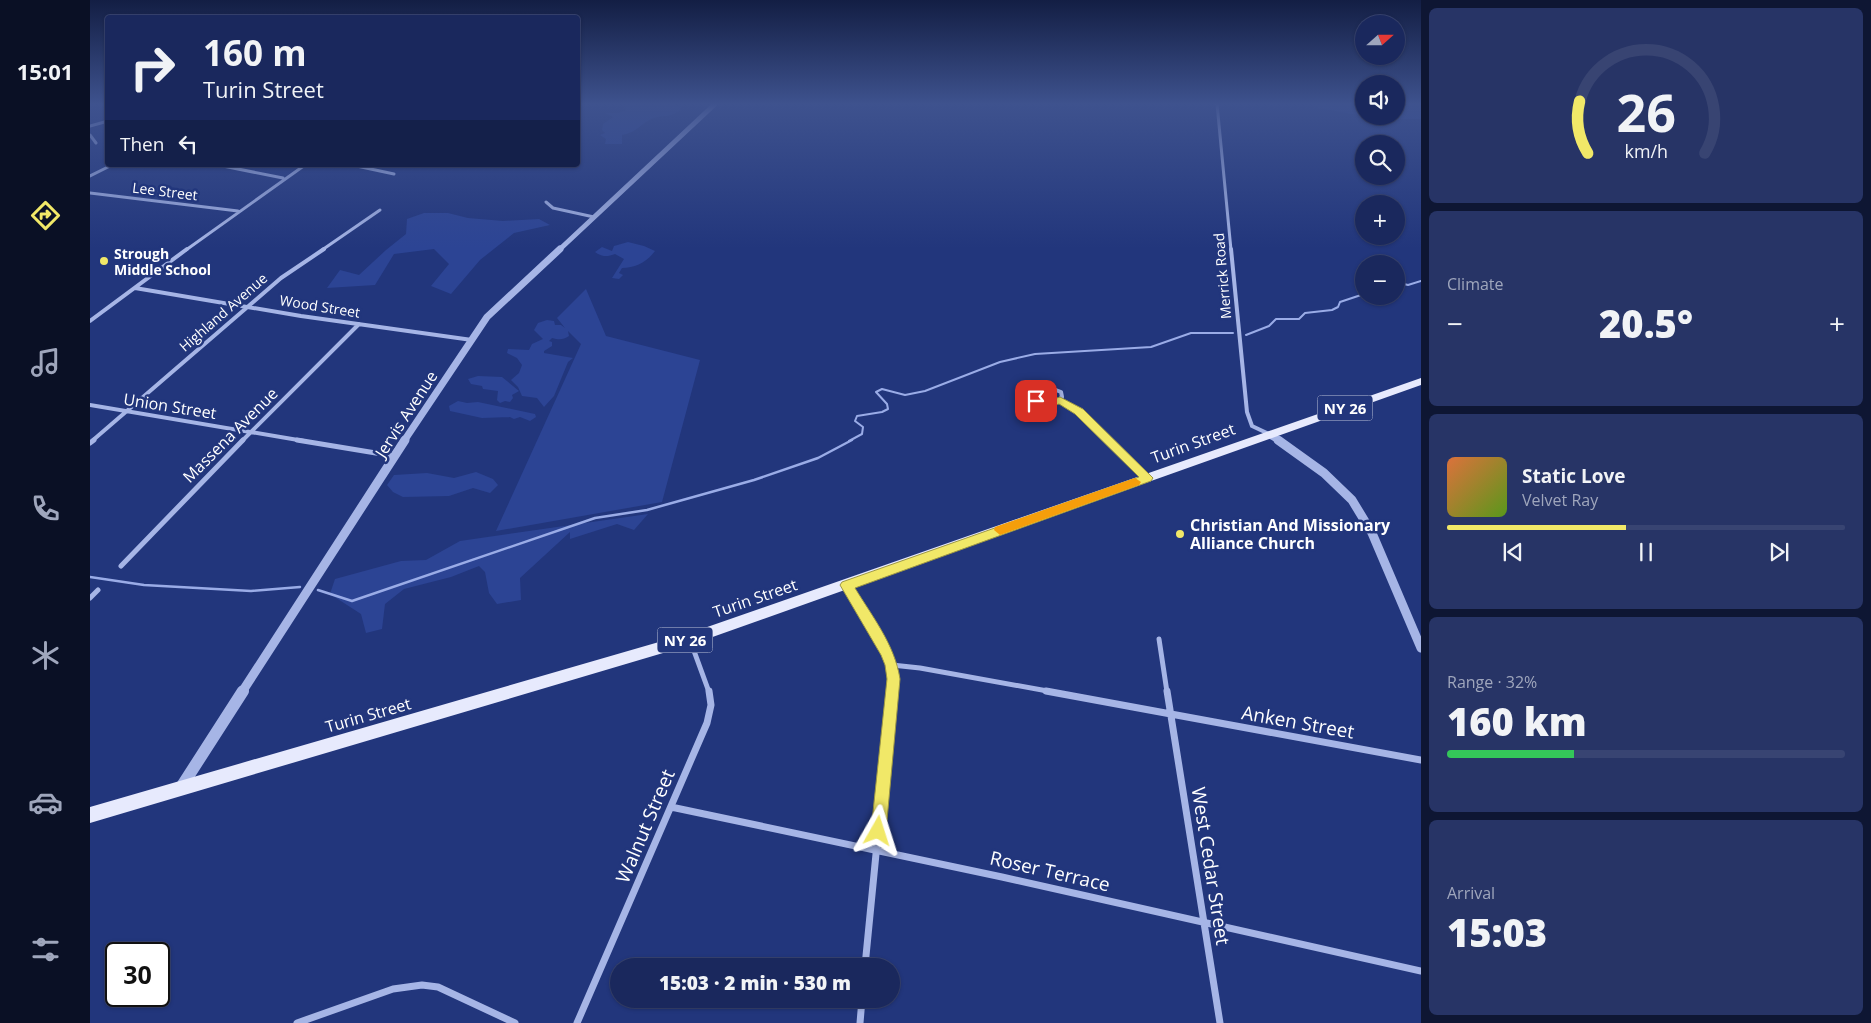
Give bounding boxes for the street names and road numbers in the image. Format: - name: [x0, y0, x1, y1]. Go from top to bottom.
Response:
- street label: Lee Street: [131, 178, 199, 204]
- street label: Merrick Road: [1209, 232, 1235, 320]
- street label: Highland Avenue: [175, 268, 271, 356]
- street label: Wood Street: [278, 290, 362, 322]
- street label: Jervis Avenue: [369, 366, 442, 463]
- street label: Massena Avenue: [178, 383, 282, 487]
- street label: Union Street: [122, 388, 218, 424]
- road number: NY 26: [1318, 396, 1372, 420]
- street label: Turin Street: [1148, 418, 1238, 468]
- street label: Turin Street: [710, 573, 800, 623]
- road number: NY 26: [658, 628, 712, 652]
- street label: Turin Street: [323, 692, 414, 738]
- street label: Anken Street: [1240, 699, 1357, 745]
- street label: Walnut Street: [609, 765, 681, 887]
- street label: West Cedar Street: [1186, 785, 1236, 947]
- street label: Roser Terrace: [987, 845, 1113, 897]

